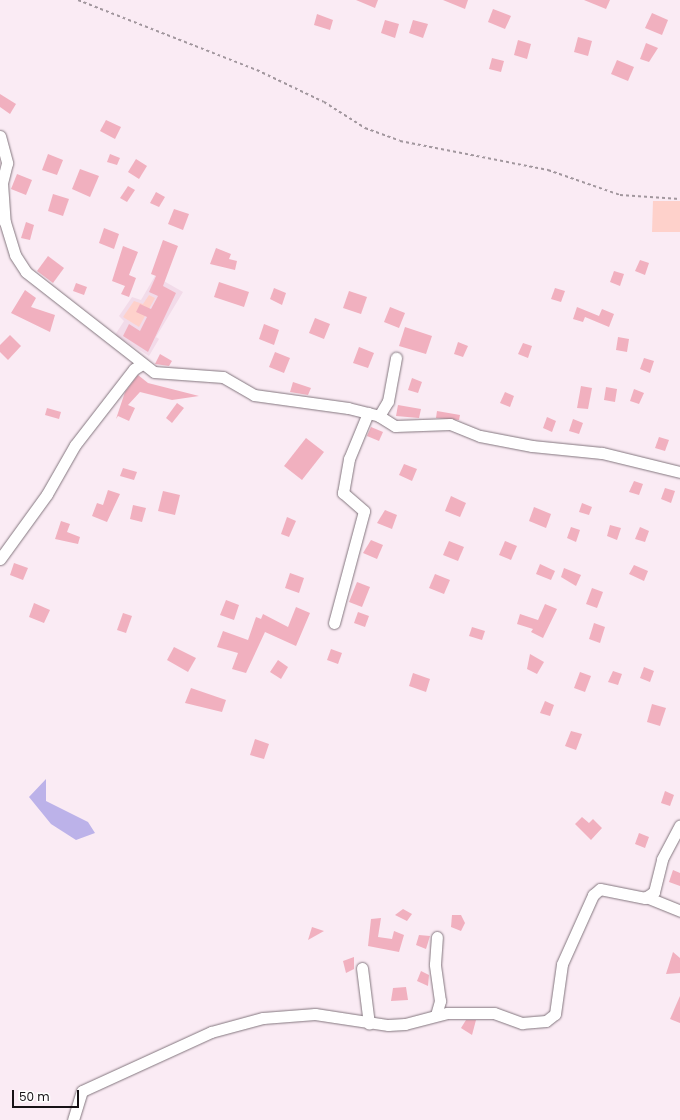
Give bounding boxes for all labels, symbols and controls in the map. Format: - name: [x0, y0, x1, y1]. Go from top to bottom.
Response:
- scale bar: [14, 1082, 81, 1108]
- text: 50 m: [19, 1088, 50, 1105]

